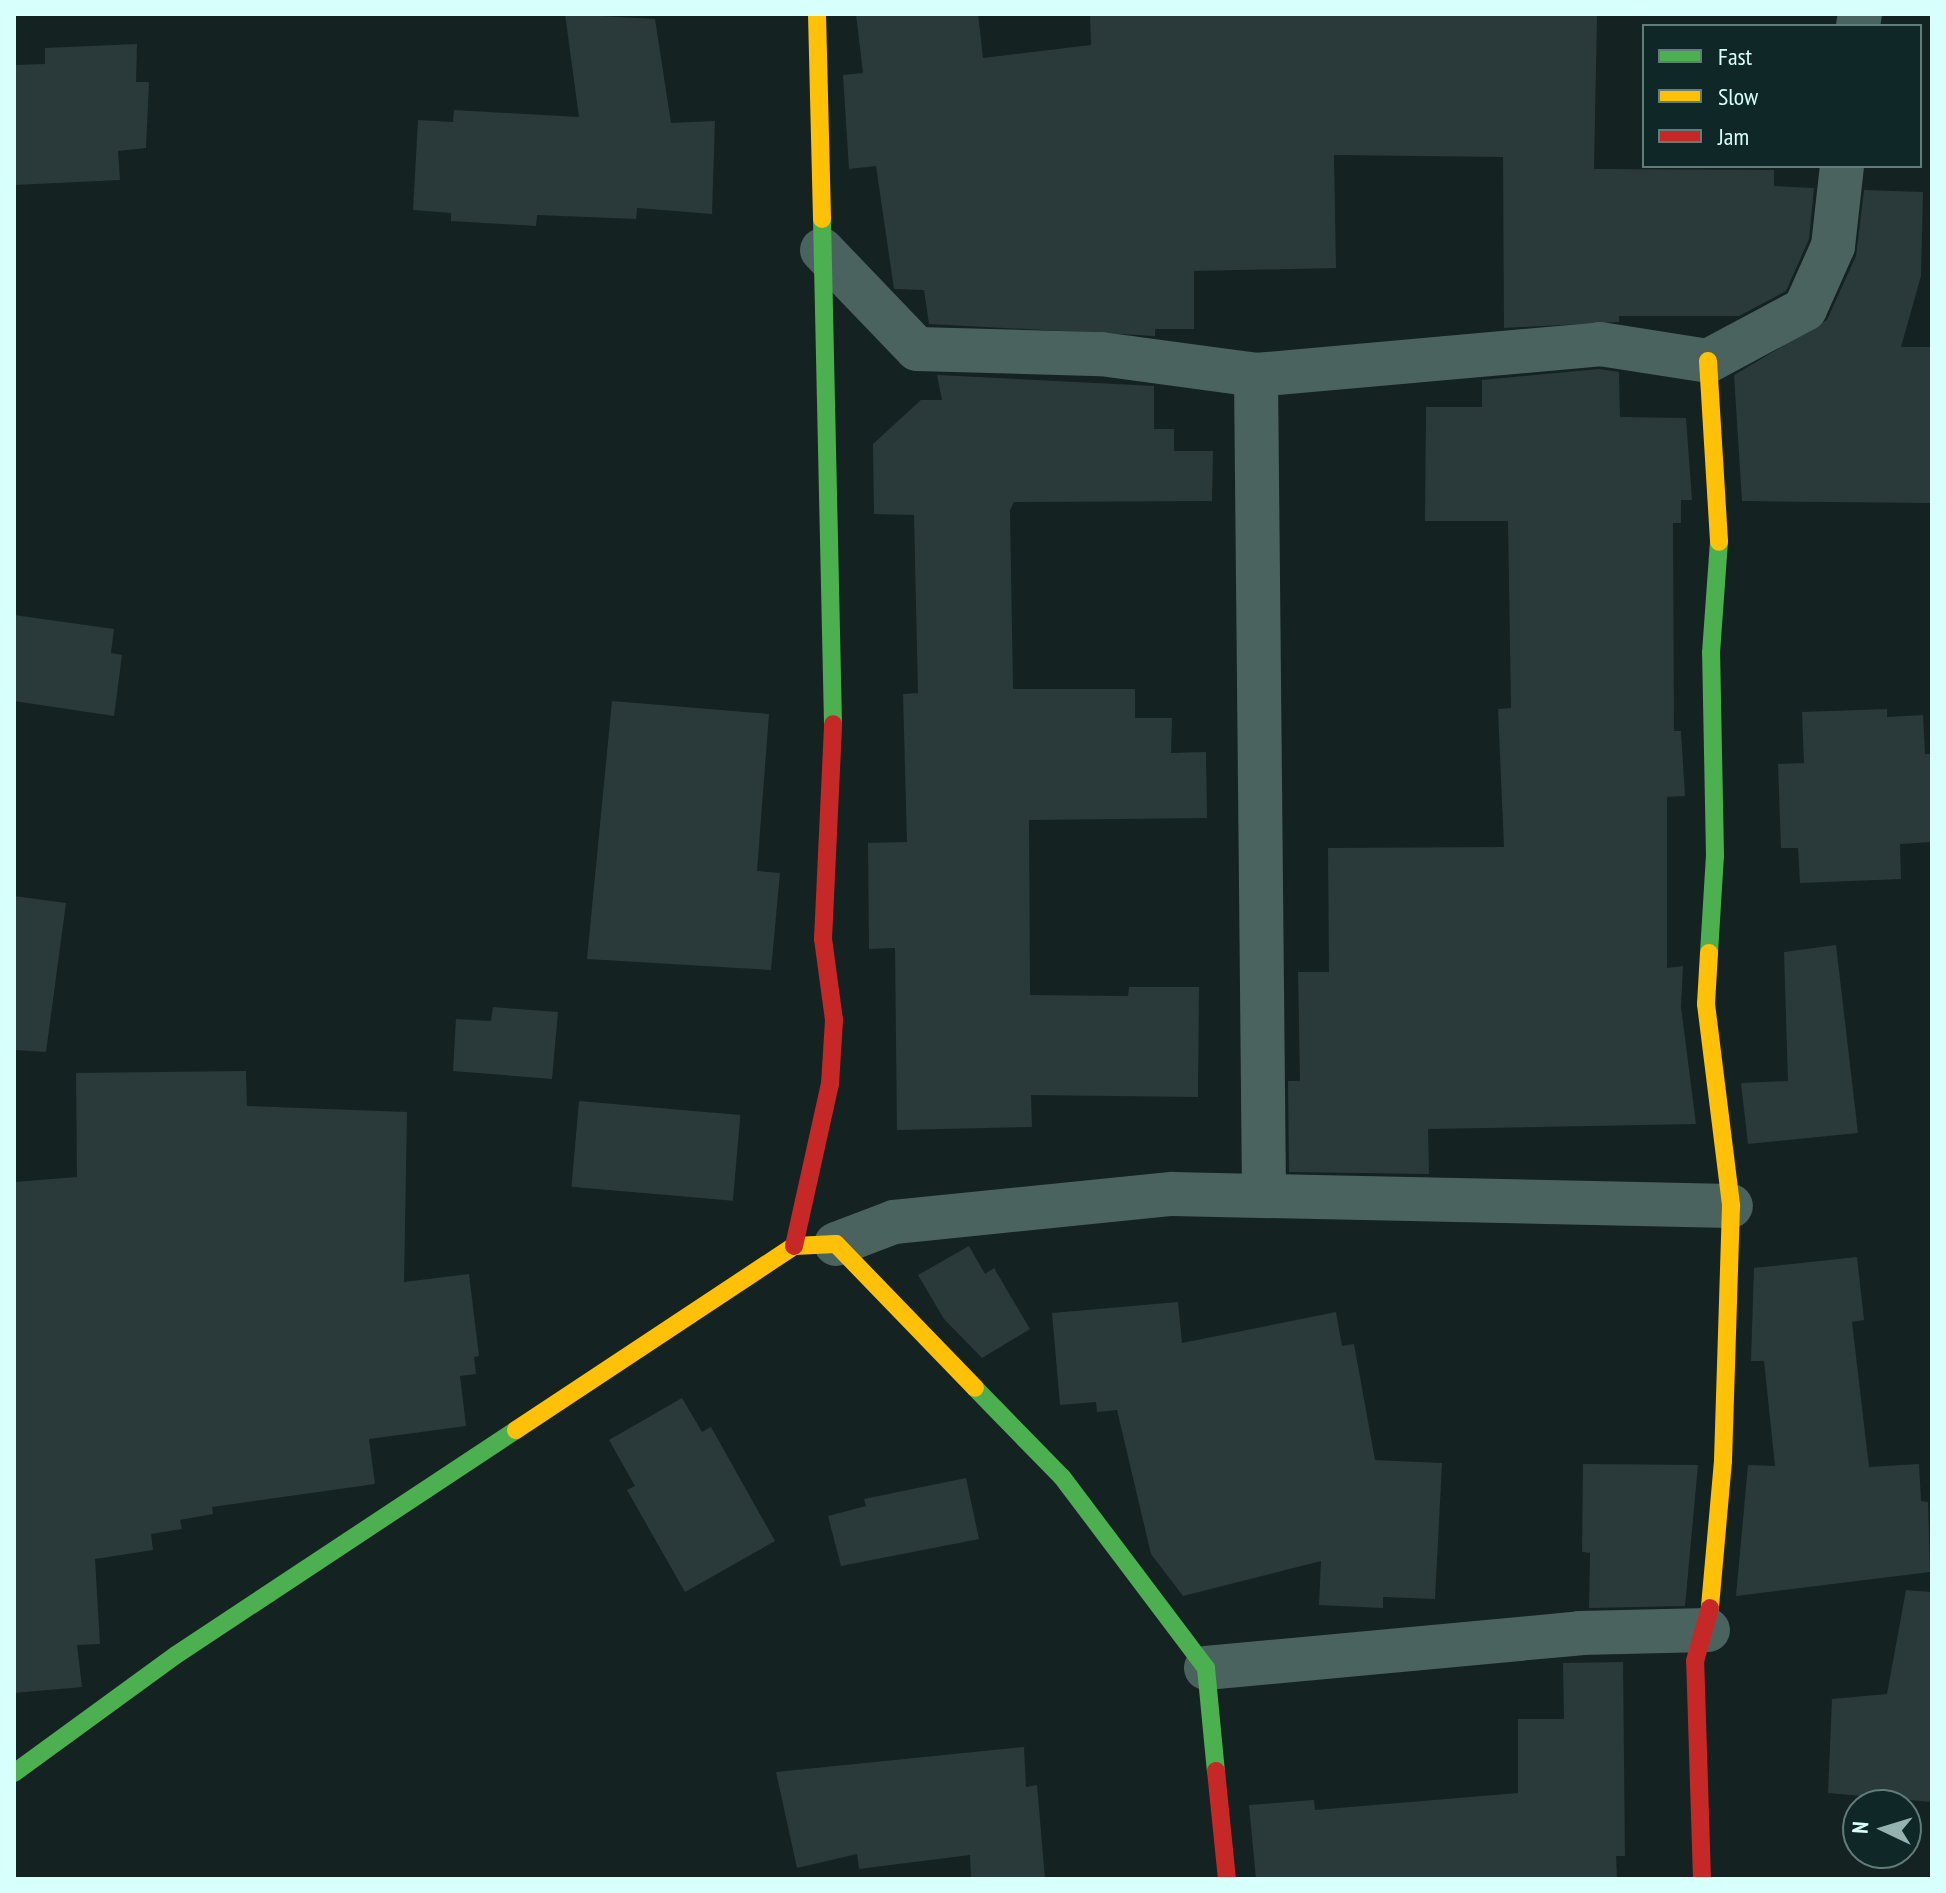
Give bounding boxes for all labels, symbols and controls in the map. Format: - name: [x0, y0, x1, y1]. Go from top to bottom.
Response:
- legend: [1642, 24, 1922, 168]
- text: Fast: [1718, 41, 1752, 72]
- text: Slow: [1718, 81, 1758, 112]
- text: Jam: [1718, 121, 1749, 152]
- north arrow: [1842, 1789, 1922, 1869]
- text: N: [1846, 1821, 1874, 1834]

